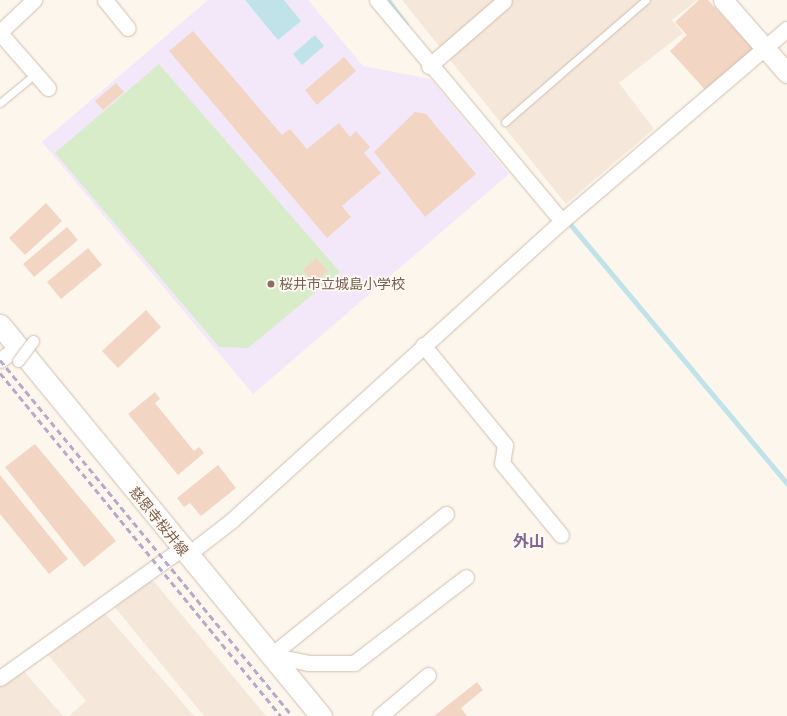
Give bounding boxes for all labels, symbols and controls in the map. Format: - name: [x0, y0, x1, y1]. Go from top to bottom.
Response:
- place label: 桜井市立城島小学校: [279, 276, 405, 292]
- marker: 桜井市立城島小学校: [266, 279, 276, 289]
- street label: 慈恩寺桜井線: [126, 483, 192, 559]
- district label: 外山: [513, 531, 545, 551]

